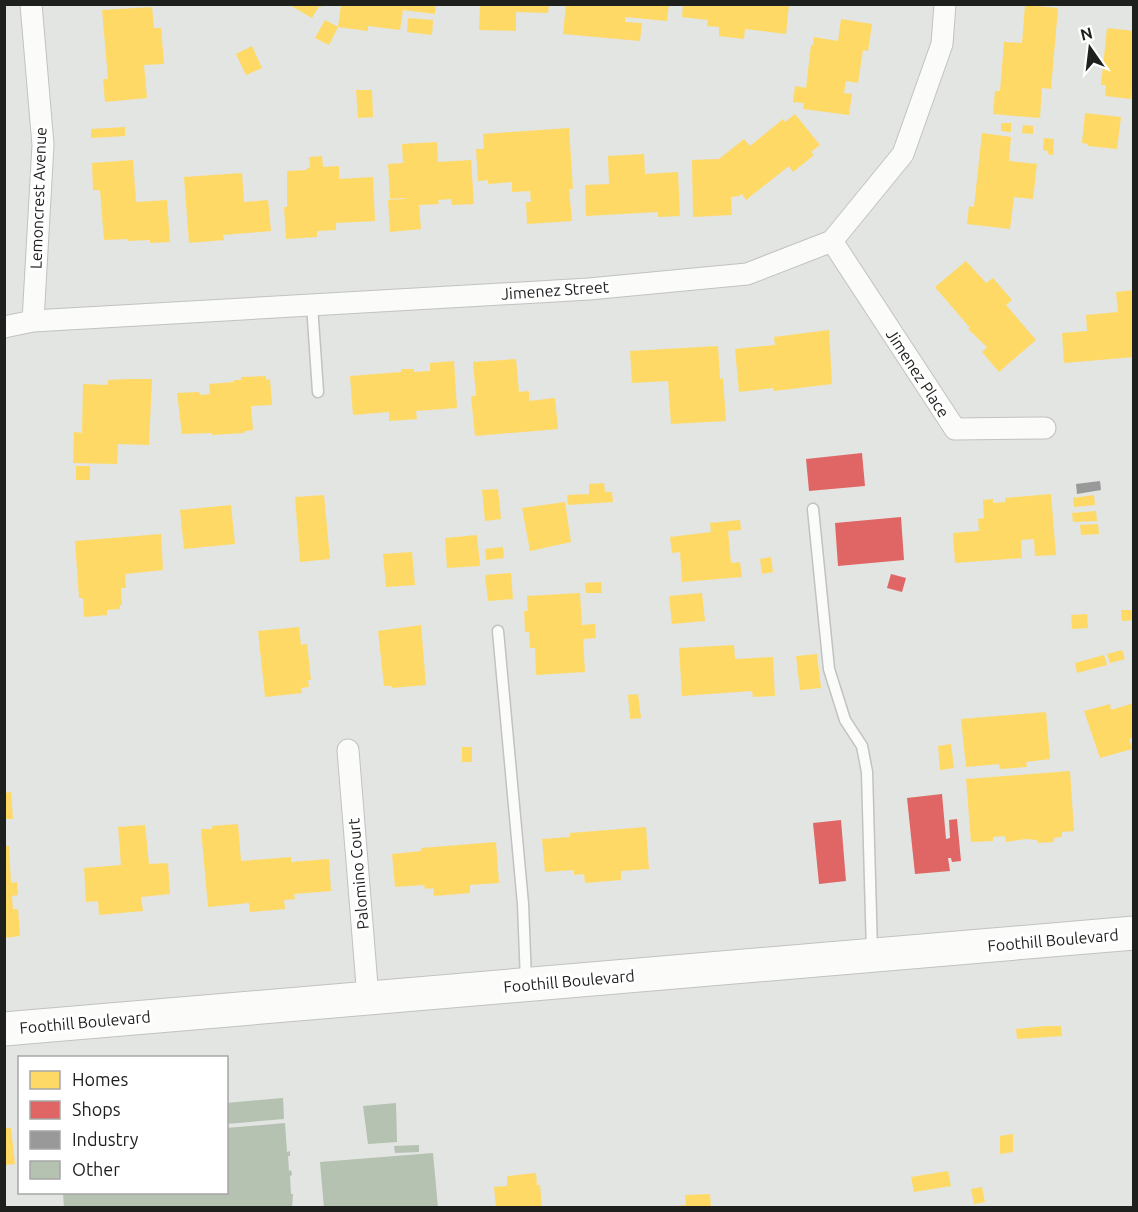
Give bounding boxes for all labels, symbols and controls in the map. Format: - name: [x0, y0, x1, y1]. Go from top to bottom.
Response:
- north arrow: [1060, 18, 1120, 78]
- text: N: [1078, 23, 1094, 44]
- street label: Lemoncrest Avenue: [27, 127, 49, 269]
- street label: Jimenez Street: [500, 277, 610, 303]
- street label: Jimenez Place: [883, 325, 953, 421]
- street label: Palomino Court: [344, 817, 372, 930]
- street label: Foothill Boulevard: [987, 925, 1119, 955]
- street label: Foothill Boulevard: [503, 966, 635, 996]
- street label: Foothill Boulevard: [19, 1007, 151, 1037]
- legend: [18, 1056, 228, 1194]
- text: Homes: [72, 1069, 129, 1089]
- text: Shops: [72, 1099, 121, 1119]
- text: Industry: [72, 1129, 139, 1149]
- text: Other: [72, 1159, 120, 1179]

